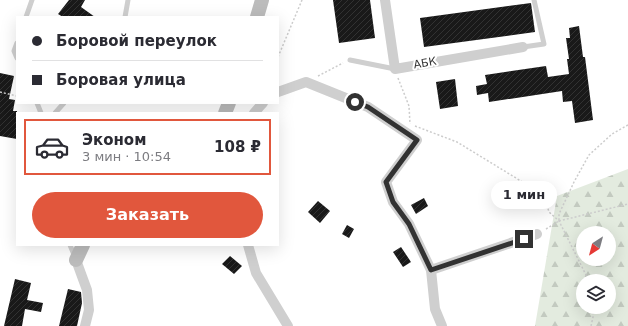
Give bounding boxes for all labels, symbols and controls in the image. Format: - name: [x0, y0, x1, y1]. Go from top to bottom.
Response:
- text: Боровой переулок: [56, 32, 217, 50]
- street label: АБК: [413, 55, 438, 71]
- text: Боровая улица: [56, 71, 186, 89]
- route start: [346, 93, 364, 111]
- icon: car: [34, 129, 70, 165]
- text: Эконом: [82, 131, 146, 149]
- text: 108 ₽: [214, 138, 261, 156]
- text: 3 мин · 10:54: [82, 149, 171, 164]
- callout: 1 мин: [491, 181, 557, 209]
- text: 1 мин: [503, 187, 545, 202]
- button: Заказать: [32, 192, 263, 238]
- north arrow: [576, 226, 616, 266]
- map controls: [576, 226, 616, 314]
- route end: [515, 230, 533, 248]
- button: layers: [576, 274, 616, 314]

